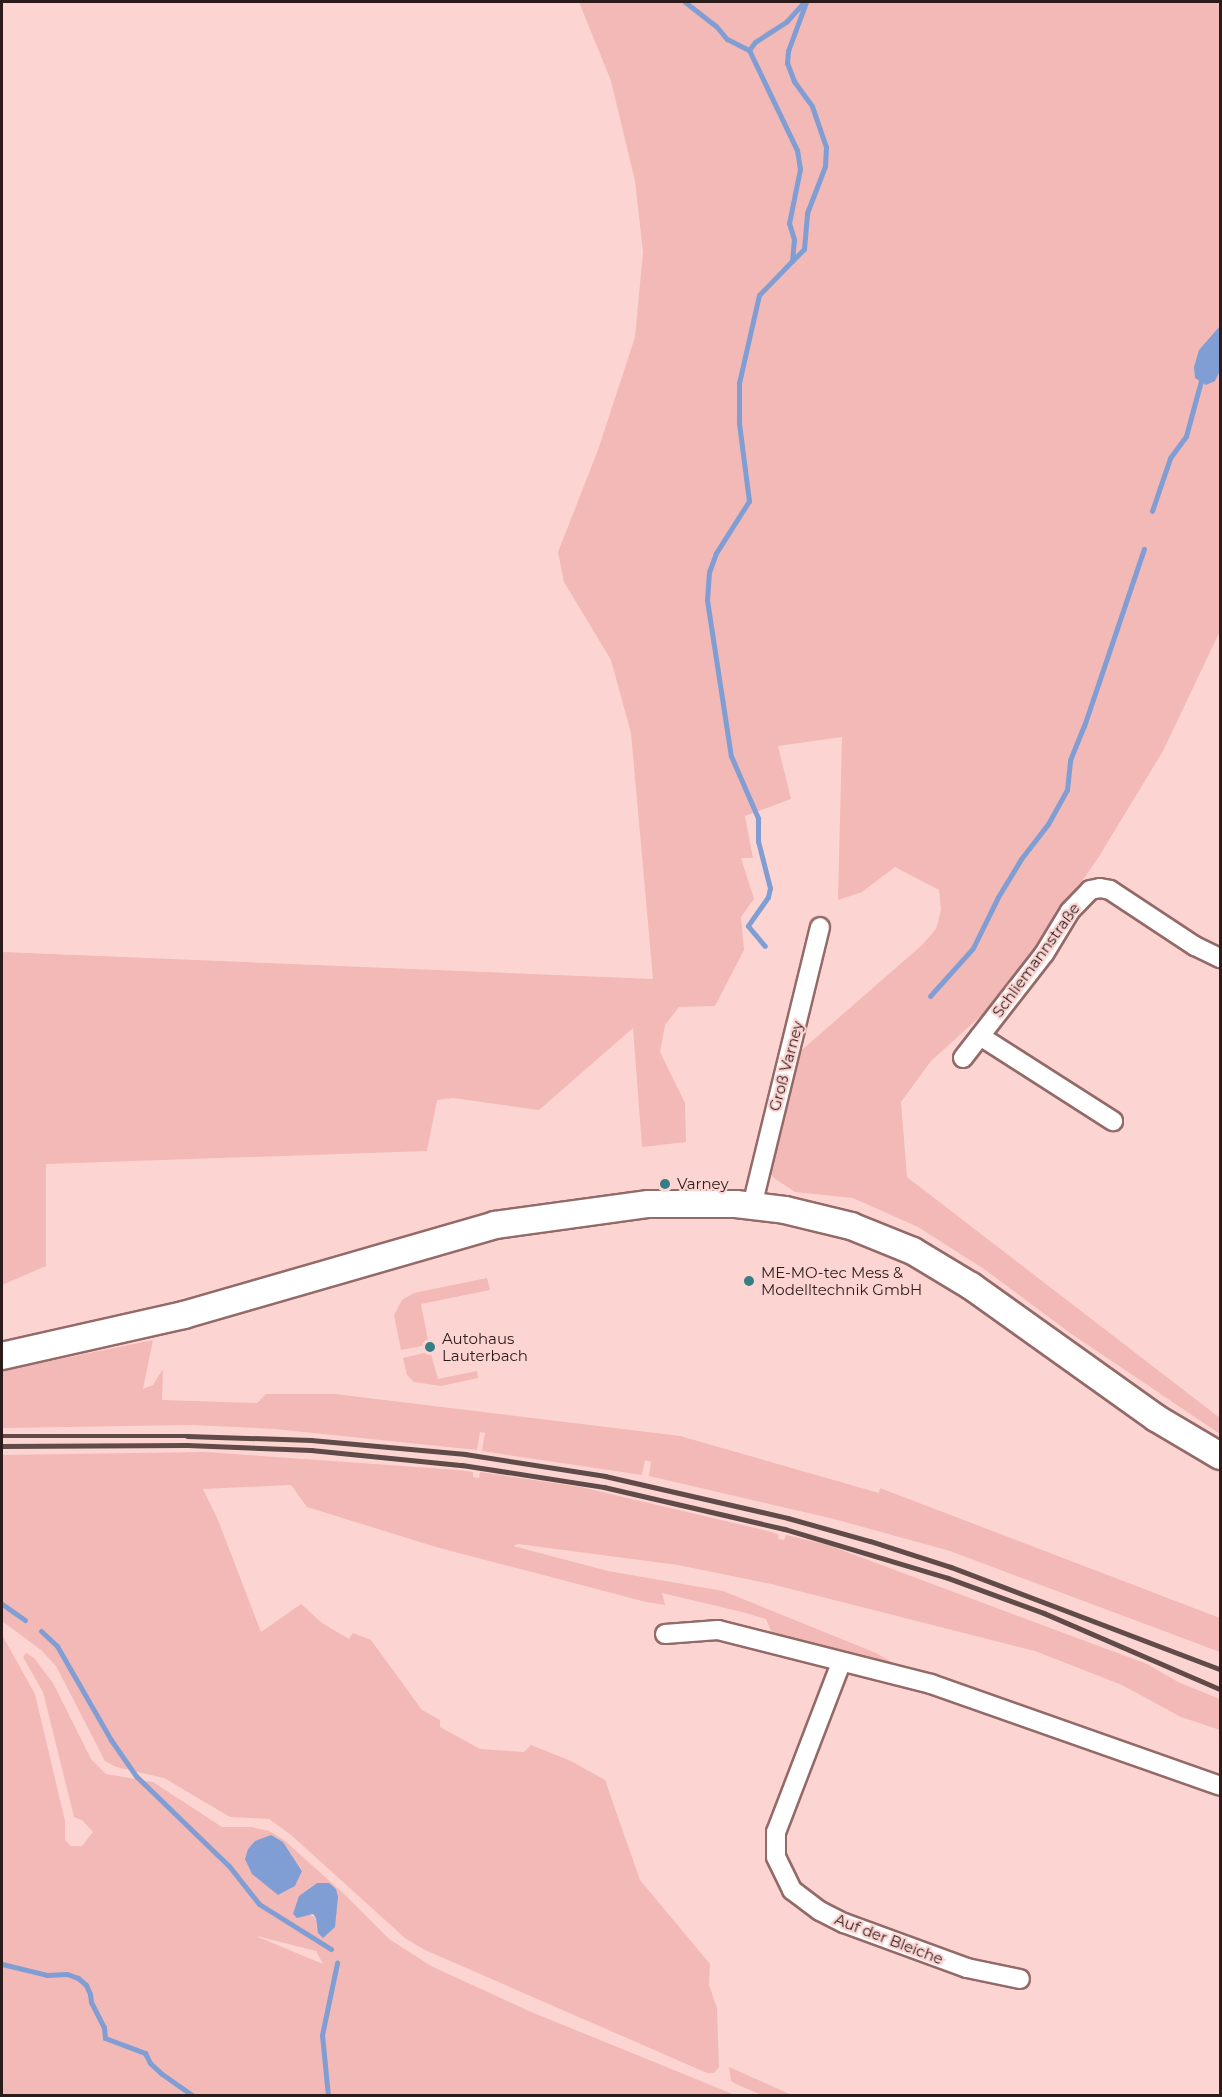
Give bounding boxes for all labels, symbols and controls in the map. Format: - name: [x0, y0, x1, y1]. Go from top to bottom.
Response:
- street label: Schliemannstraße: [989, 899, 1083, 1021]
- street label: Groß Varney: [765, 1019, 807, 1113]
- place label: Varney: [677, 1175, 729, 1193]
- marker: Varney: [658, 1177, 672, 1191]
- place label: ME-MO-tec Mess & Modelltechnik GmbH: [761, 1263, 922, 1298]
- marker: ME-MO-tec Mess & Modelltechnik GmbH: [742, 1274, 756, 1288]
- place label: Autohaus Lauterbach: [442, 1329, 528, 1364]
- marker: Autohaus Lauterbach: [423, 1340, 437, 1354]
- street label: Auf der Bleiche: [832, 1910, 946, 1968]

